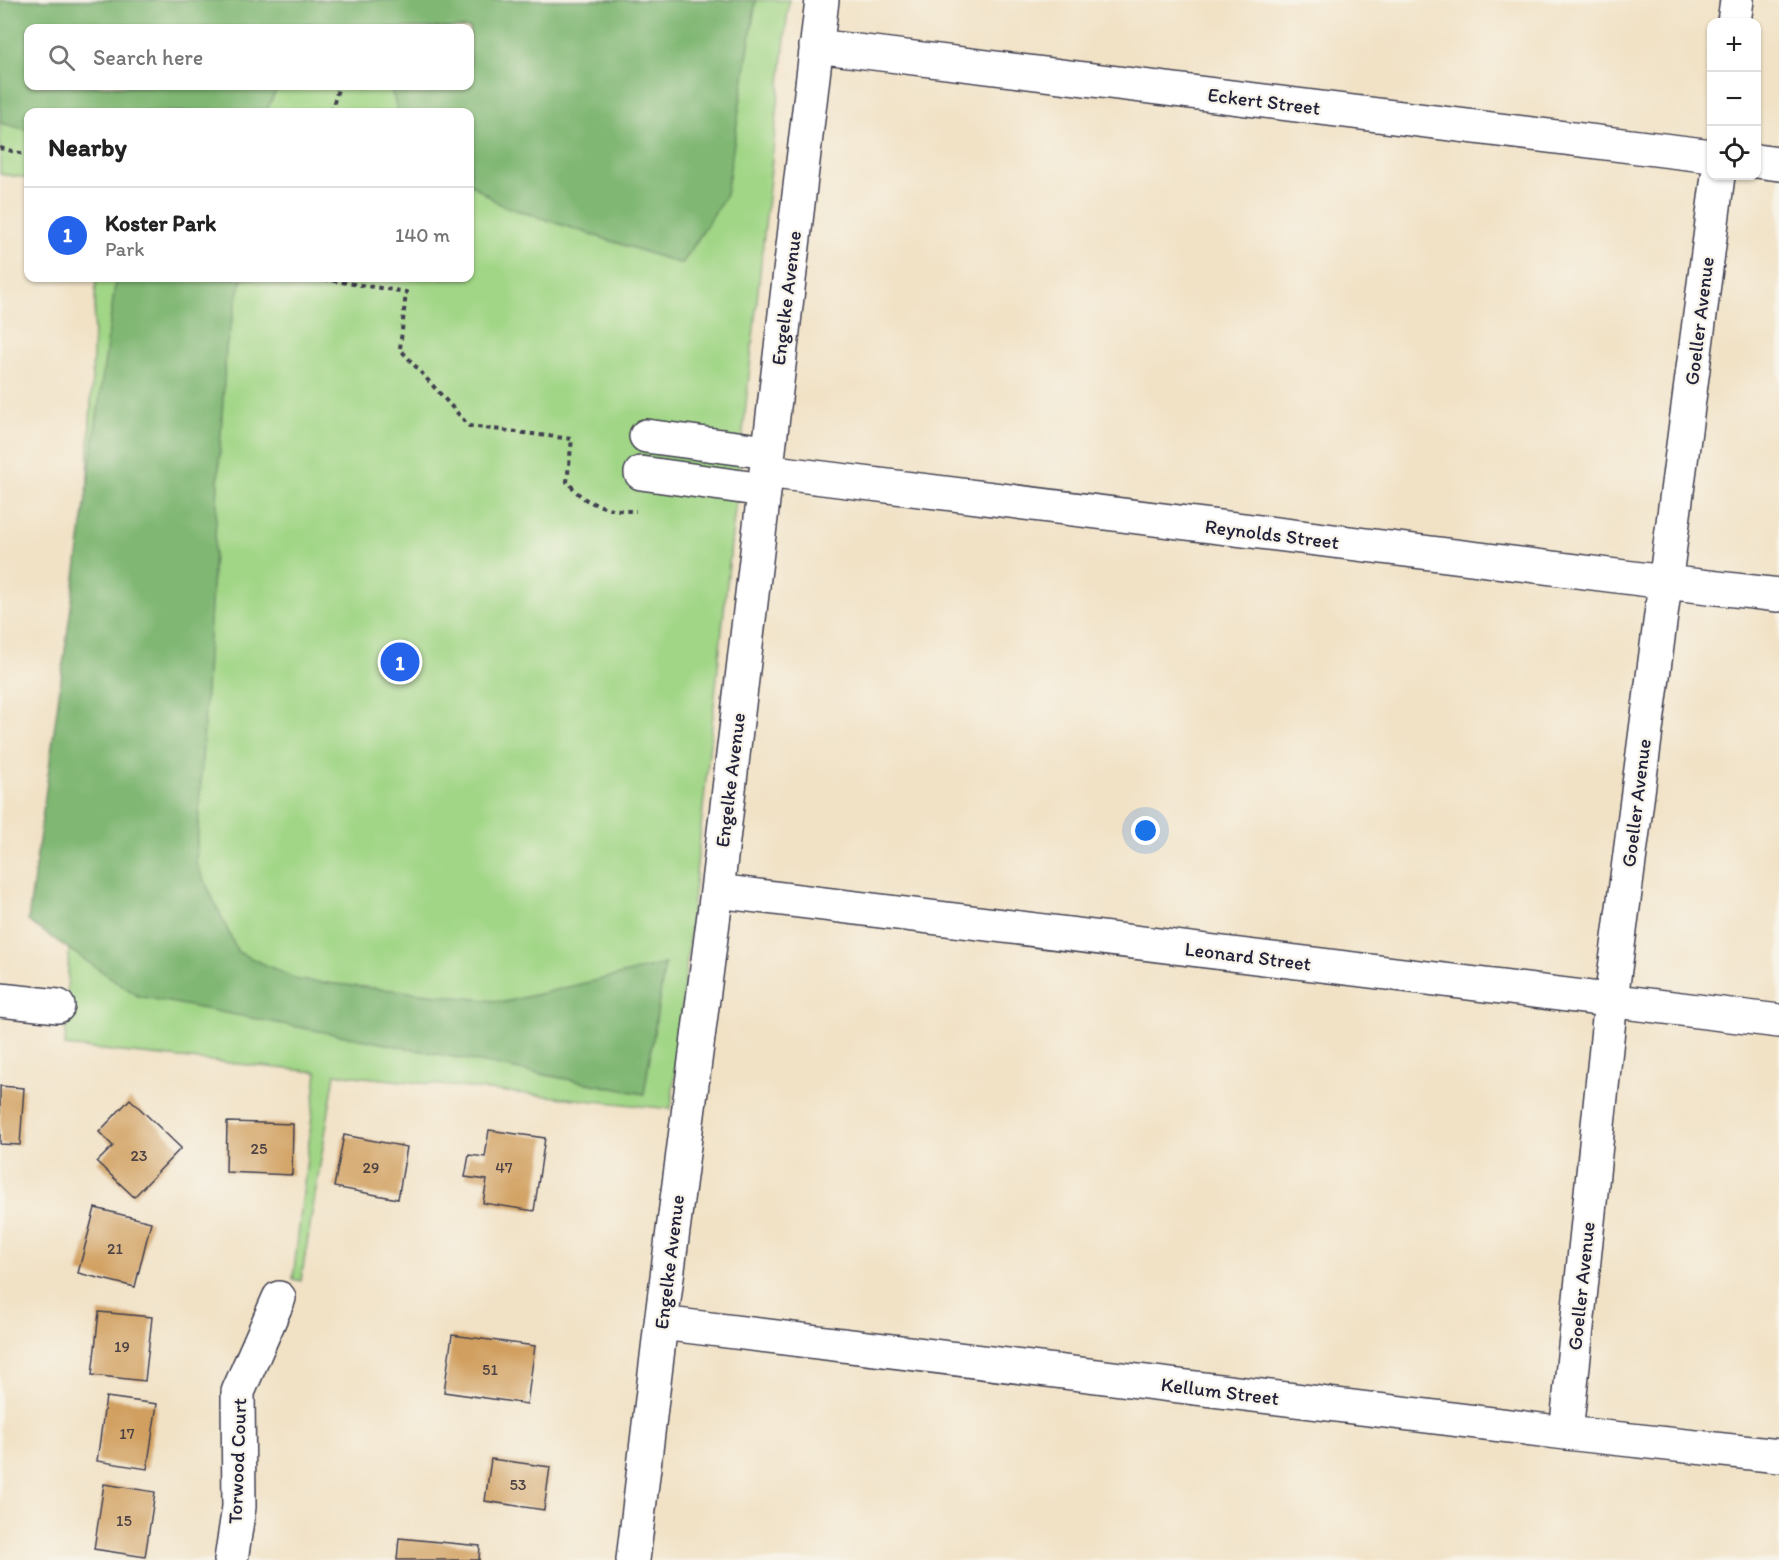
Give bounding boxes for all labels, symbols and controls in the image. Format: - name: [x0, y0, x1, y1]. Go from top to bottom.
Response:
- map controls: [1707, 18, 1761, 180]
- button: +: [1707, 18, 1761, 72]
- search box: [24, 24, 474, 90]
- icon: search: [45, 41, 78, 74]
- text: Search here: [93, 44, 203, 71]
- button: −: [1707, 72, 1761, 126]
- street label: Eckert Street: [1206, 82, 1322, 120]
- button: locate: [1707, 126, 1761, 180]
- text: Nearby: [48, 131, 127, 163]
- text: Koster Park: [105, 210, 216, 237]
- text: 1: [63, 223, 72, 247]
- text: 140 m: [395, 223, 450, 247]
- street label: Engelke Avenue: [766, 229, 806, 367]
- text: Park: [105, 237, 144, 261]
- street label: Goeller Avenue: [1679, 255, 1719, 387]
- street label: Reynolds Street: [1204, 514, 1341, 554]
- pin: 1: [380, 640, 420, 684]
- street label: Engelke Avenue: [710, 711, 750, 849]
- street label: Goeller Avenue: [1616, 737, 1656, 869]
- your location: [1131, 816, 1160, 845]
- street label: Leonard Street: [1183, 936, 1313, 976]
- house number: 25: [251, 1139, 267, 1158]
- house number: 23: [130, 1146, 148, 1165]
- house number: 29: [363, 1158, 379, 1177]
- house number: 47: [495, 1158, 513, 1177]
- street label: Engelke Avenue: [649, 1193, 689, 1331]
- street label: Goeller Avenue: [1562, 1220, 1600, 1352]
- house number: 21: [107, 1239, 123, 1258]
- house number: 19: [114, 1337, 130, 1356]
- house number: 51: [482, 1360, 498, 1379]
- street label: Kellum Street: [1160, 1372, 1280, 1410]
- street label: Torwood Court: [223, 1397, 251, 1524]
- house number: 17: [119, 1424, 135, 1443]
- house number: 53: [509, 1475, 527, 1494]
- house number: 15: [116, 1511, 132, 1530]

